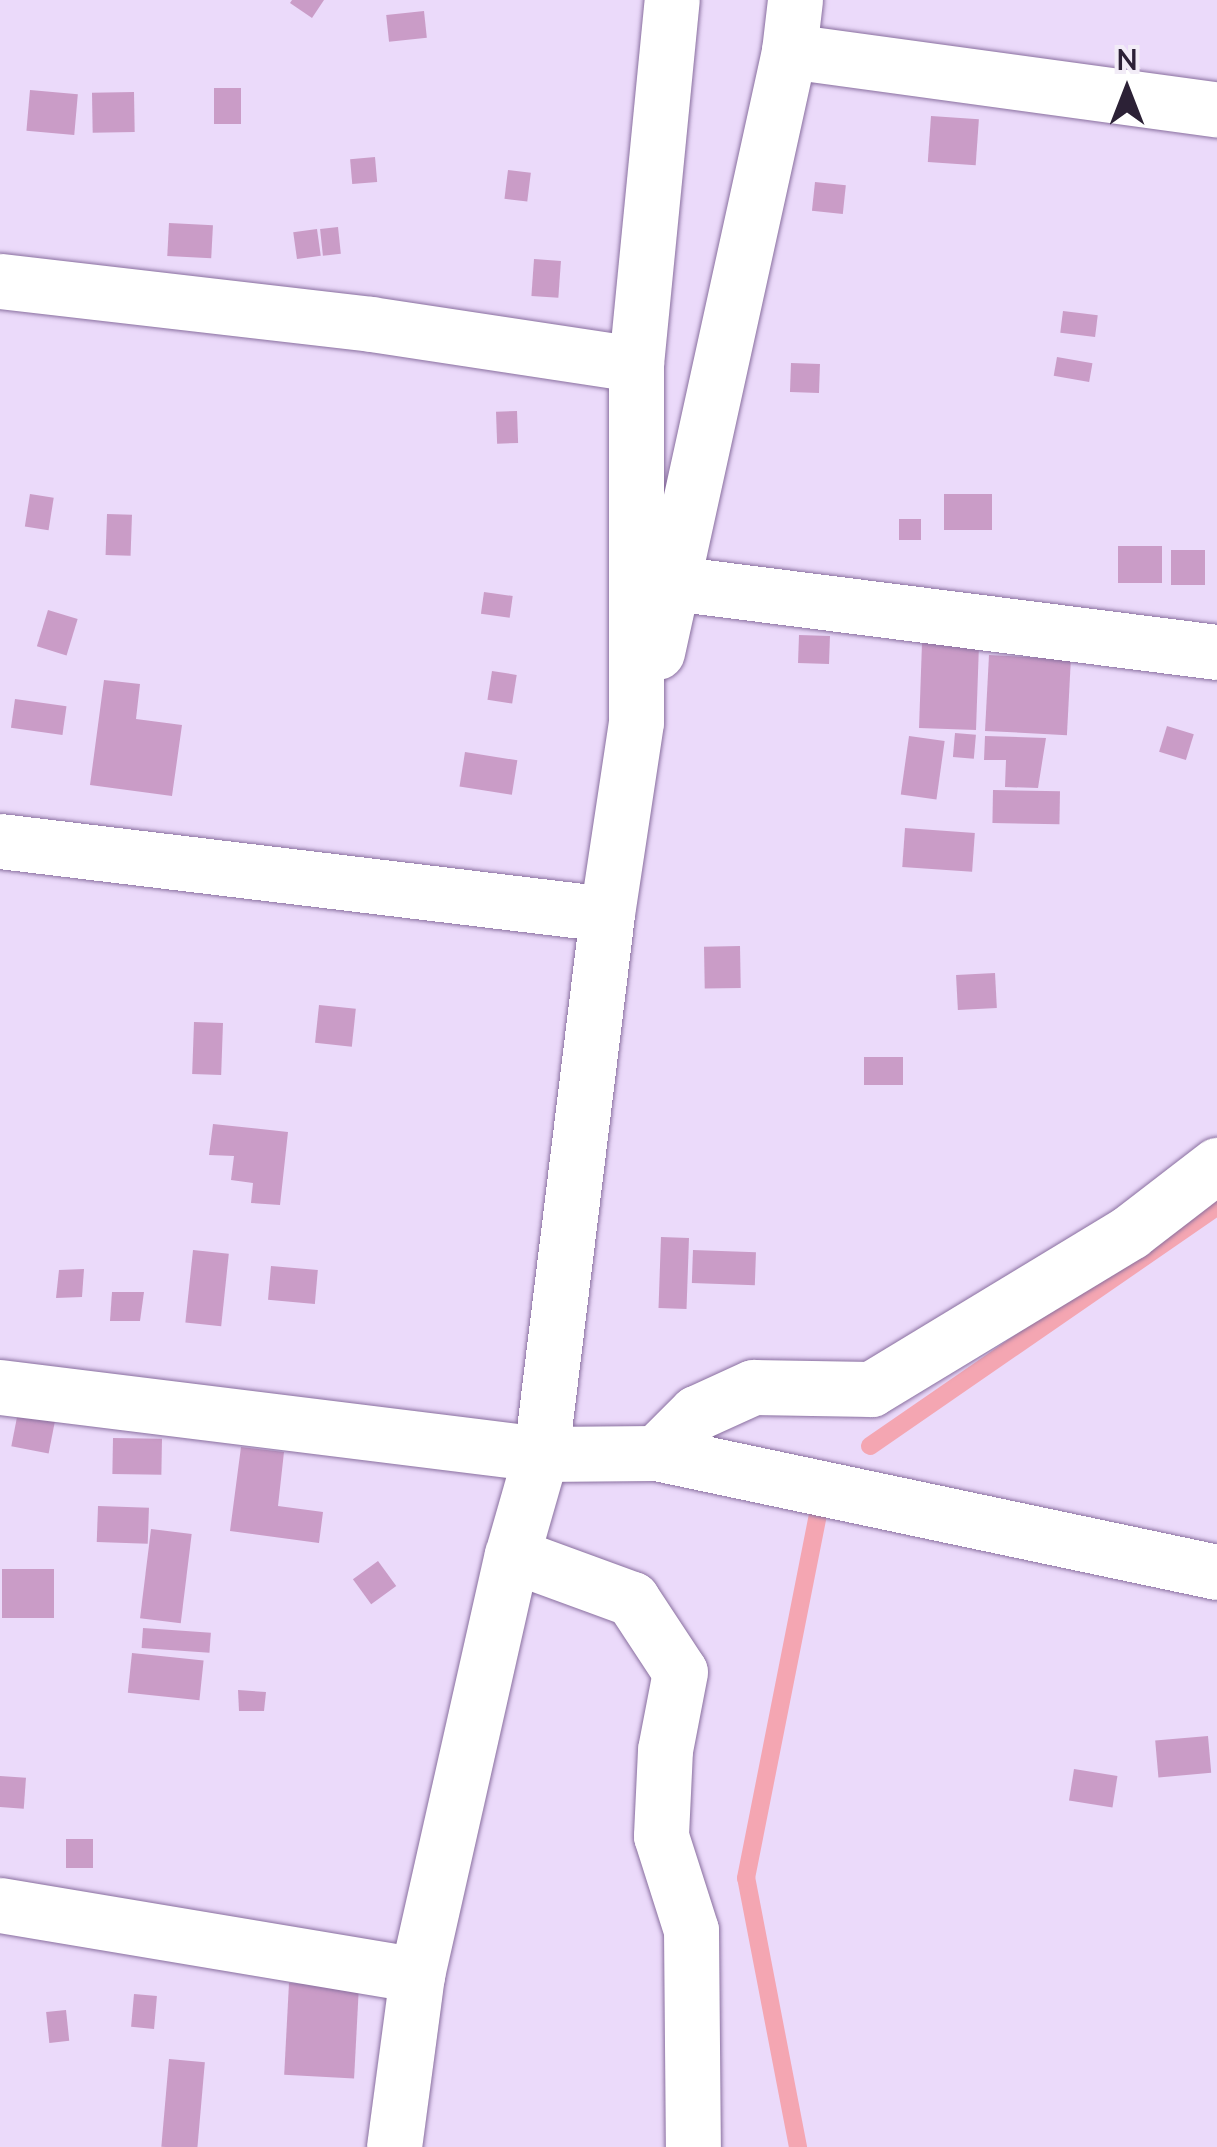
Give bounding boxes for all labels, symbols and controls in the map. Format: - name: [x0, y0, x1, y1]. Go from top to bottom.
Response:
- north arrow: [1077, 40, 1177, 140]
- text: N: [1116, 42, 1138, 77]

